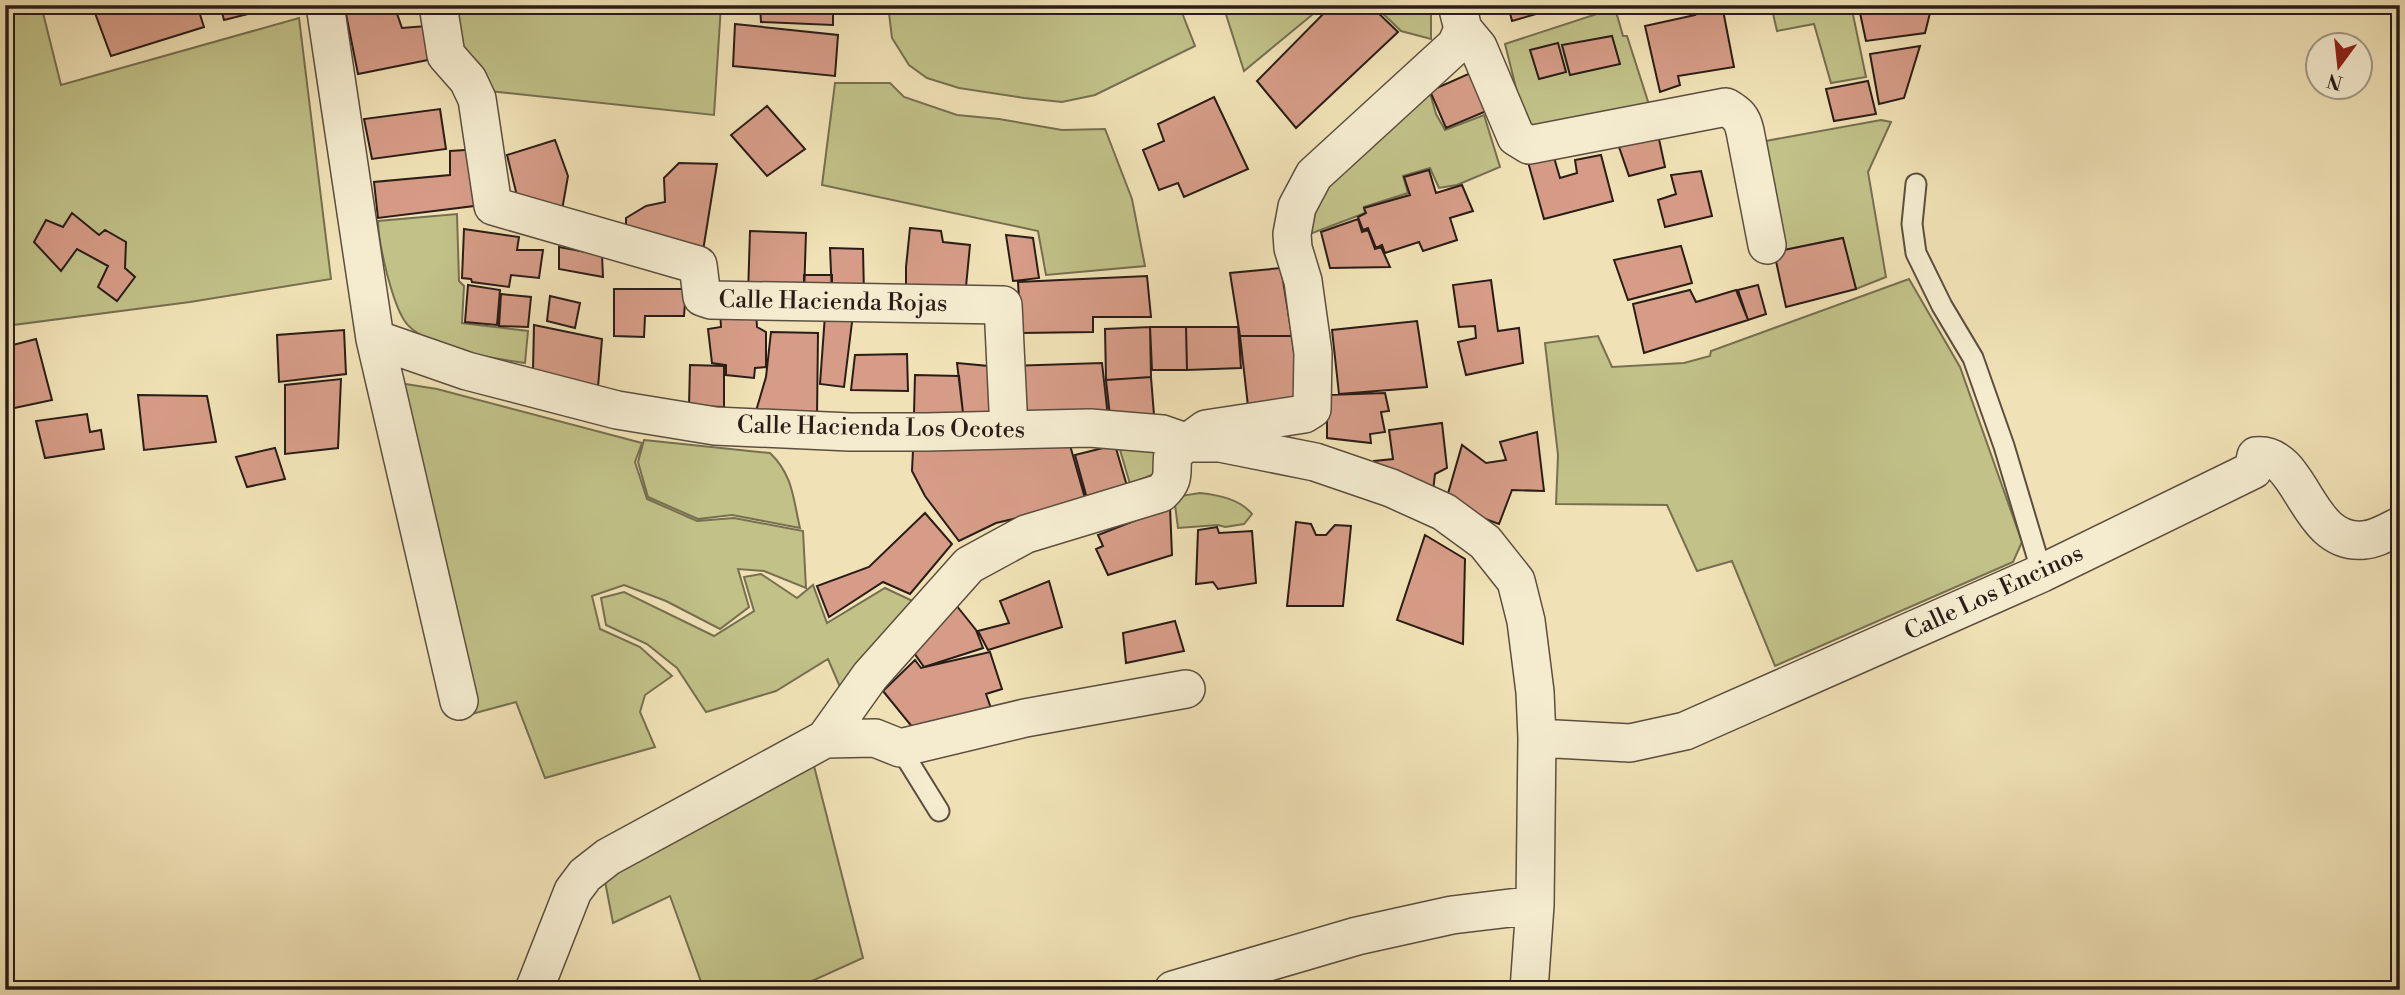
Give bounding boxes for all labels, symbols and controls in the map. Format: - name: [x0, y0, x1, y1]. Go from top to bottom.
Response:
- north arrow: [2304, 32, 2374, 102]
- text: N: [2324, 68, 2345, 95]
- street label: Calle Hacienda Rojas: [718, 285, 948, 319]
- street label: Calle Hacienda Los Ocotes: [737, 410, 1025, 446]
- street label: Calle Los Encinos: [1900, 538, 2088, 648]

